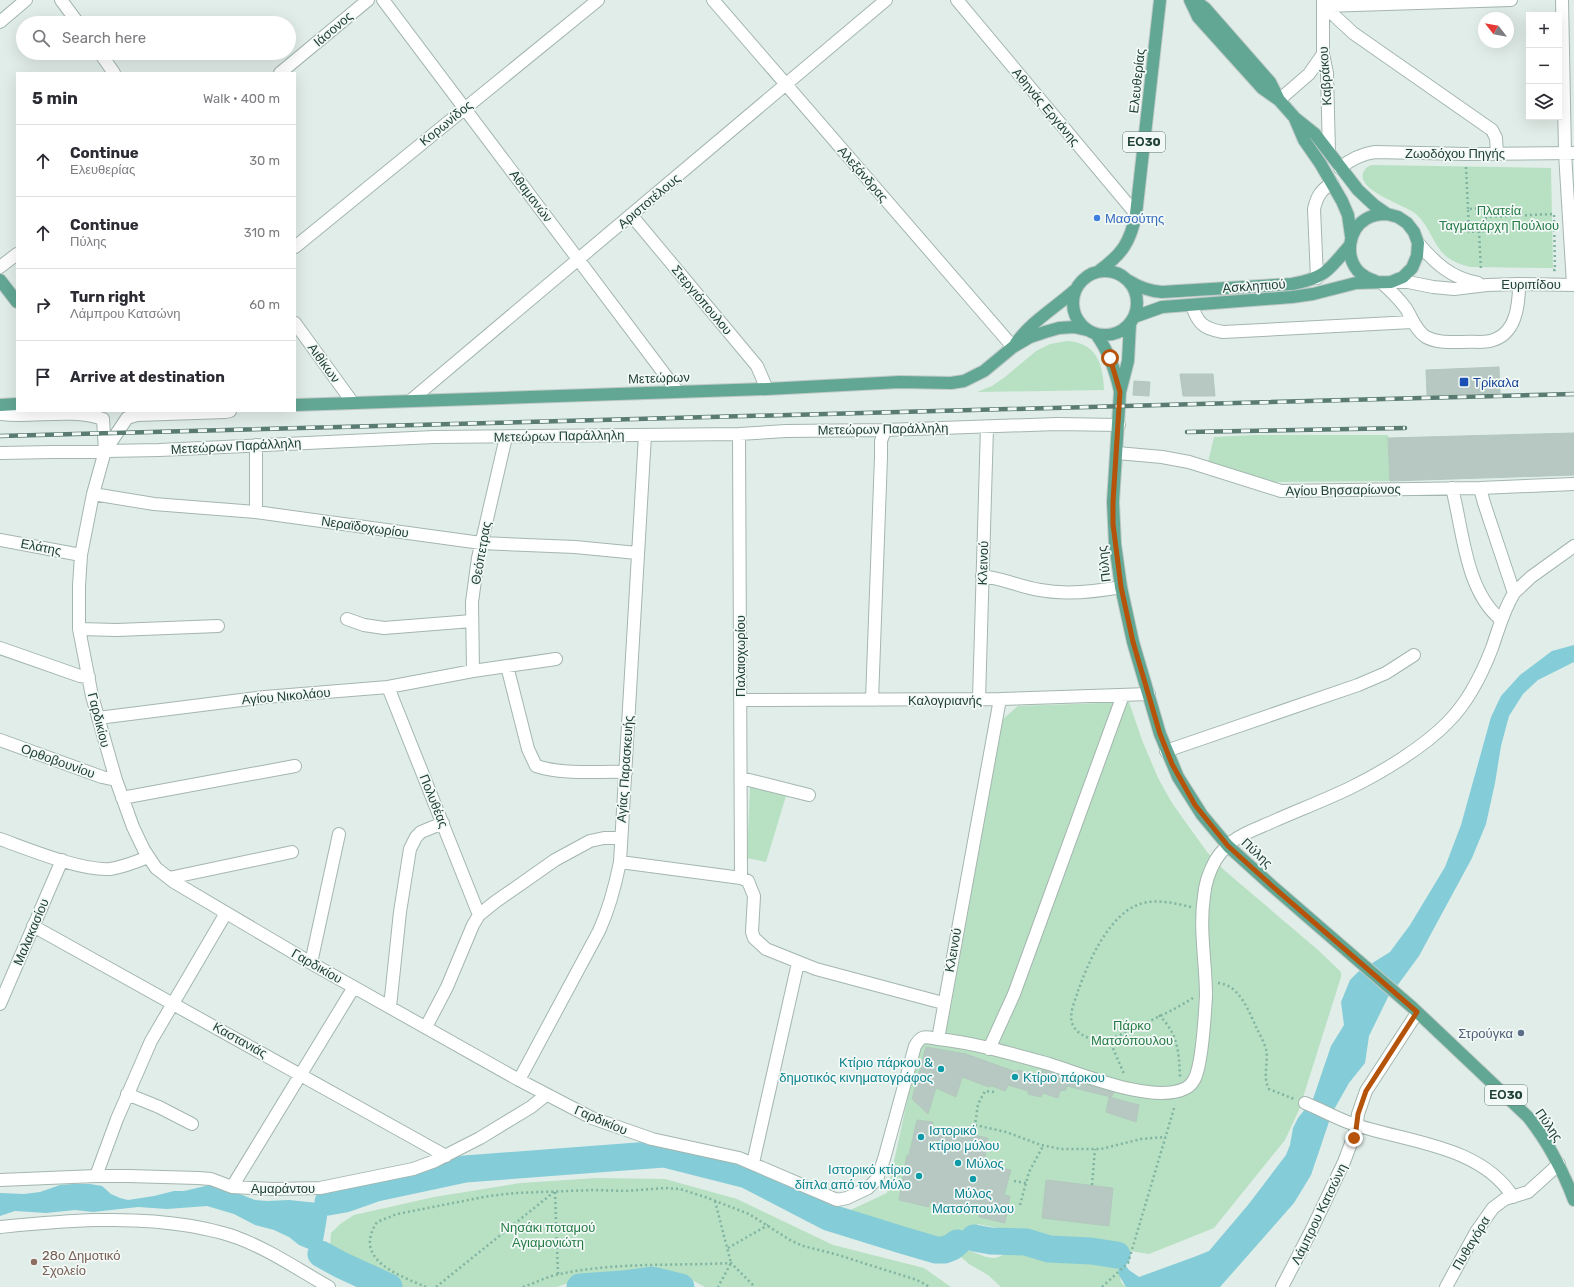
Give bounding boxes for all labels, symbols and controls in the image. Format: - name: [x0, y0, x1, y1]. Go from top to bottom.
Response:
- street label: Ιάσονος: [310, 8, 356, 50]
- north arrow: [1478, 12, 1514, 48]
- map controls: [1526, 12, 1562, 120]
- button: +: [1526, 12, 1562, 48]
- search box: [16, 16, 296, 60]
- icon: search: [30, 27, 52, 49]
- text: Search here: [62, 29, 146, 47]
- street label: Καβράκου: [1315, 46, 1335, 106]
- street label: Ελευθερίας: [1126, 48, 1148, 114]
- button: −: [1526, 48, 1562, 84]
- street label: Αθηνάς Εργάνης: [1009, 65, 1083, 149]
- button: layers: [1526, 84, 1562, 120]
- text: 5 min: [32, 88, 78, 108]
- text: Walk · 400 m: [203, 91, 280, 106]
- street label: Κορωνίδος: [417, 97, 475, 149]
- road number: ΕΟ30: [1123, 132, 1165, 152]
- street label: Αλεξάνδρας: [835, 143, 891, 205]
- text: Continue: [70, 144, 139, 162]
- street label: Ζωοδόχου Πηγής: [1405, 146, 1505, 161]
- icon: ahead: [32, 150, 54, 172]
- text: 30 m: [249, 153, 280, 168]
- text: Ελευθερίας: [70, 162, 135, 177]
- street label: Αθαμανών: [506, 167, 556, 225]
- street label: Αριστοτέλους: [615, 171, 683, 231]
- park label: Πλατεία Ταγματάρχη Πούλιου: [1439, 203, 1559, 233]
- place label: Μασούτης: [1105, 211, 1164, 226]
- marker: Μασούτης: [1092, 213, 1102, 223]
- text: Continue: [70, 216, 139, 234]
- icon: ahead: [32, 222, 54, 244]
- text: 310 m: [244, 225, 280, 240]
- text: Πύλης: [70, 234, 107, 249]
- street label: Στεργιόπουλου: [669, 262, 735, 338]
- street label: Ασκληπιού: [1222, 276, 1286, 296]
- street label: Ευριπίδου: [1501, 277, 1561, 292]
- text: Turn right: [70, 288, 145, 306]
- icon: right: [32, 294, 54, 316]
- text: 60 m: [249, 297, 280, 312]
- text: Λάμπρου Κατσώνη: [70, 306, 180, 321]
- street label: Αιθίκων: [305, 341, 343, 385]
- route start: [1101, 349, 1119, 367]
- icon: arrive: [32, 366, 54, 388]
- text: Arrive at destination: [70, 368, 225, 386]
- street label: Μετεώρων: [628, 369, 690, 387]
- place label: Τρίκαλα: [1473, 375, 1519, 390]
- marker: Τρίκαλα: [1458, 376, 1470, 388]
- street label: Μετεώρων Παράλληλη: [818, 420, 948, 438]
- street label: Μετεώρων Παράλληλη: [494, 427, 624, 445]
- street label: Μετεώρων Παράλληλη: [170, 435, 302, 457]
- street label: Αγίου Βησσαρίωνος: [1285, 481, 1401, 499]
- street label: Νεραϊδοχωρίου: [320, 513, 410, 541]
- street label: Θεόπετρας: [468, 520, 494, 586]
- street label: Ελάτης: [19, 536, 63, 558]
- street label: Κλεινού: [975, 540, 991, 586]
- street label: Πύλης: [1094, 545, 1114, 583]
- street label: Παλαιοχωρίου: [733, 615, 748, 697]
- street label: Αγίου Νικολάου: [241, 685, 331, 707]
- street label: Γαρδικίου: [85, 691, 113, 749]
- street label: Καλογριανής: [908, 693, 982, 708]
- street label: Αγίας Παρασκευής: [614, 715, 636, 823]
- street label: Ορθοβουνίου: [19, 741, 97, 781]
- street label: Πολυθέας: [416, 772, 452, 830]
- street label: Πύλης: [1239, 835, 1275, 871]
- street label: Μαλακασίου: [10, 896, 52, 968]
- street label: Κλεινού: [942, 927, 964, 973]
- street label: Γαρδικίου: [289, 946, 345, 986]
- park label: Πάρκο Ματσόπουλου: [1091, 1018, 1173, 1048]
- street label: Καστανιάς: [210, 1019, 270, 1061]
- place label: Στρούγκα: [1458, 1026, 1513, 1041]
- marker: Στρούγκα: [1516, 1028, 1526, 1038]
- place label: Κτίριο πάρκου & δημοτικός κινηματογράφος: [779, 1055, 933, 1085]
- marker: Κτίριο πάρκου & δημοτικός κινηματογράφος: [936, 1064, 946, 1074]
- place label: Κτίριο πάρκου: [1023, 1070, 1105, 1085]
- marker: Κτίριο πάρκου: [1010, 1072, 1020, 1082]
- road number: ΕΟ30: [1485, 1085, 1527, 1105]
- street label: Γαρδικίου: [572, 1102, 630, 1138]
- street label: Πύλης: [1532, 1106, 1566, 1144]
- place label: Ιστορικό κτίριο μύλου: [929, 1123, 999, 1153]
- route end: [1345, 1129, 1363, 1147]
- marker: Ιστορικό κτίριο μύλου: [916, 1132, 926, 1142]
- place label: Μύλος: [966, 1156, 1004, 1171]
- marker: Μύλος: [953, 1158, 963, 1168]
- street label: Λάμπρου Κατσώνη: [1288, 1161, 1350, 1267]
- place label: Ιστορικό κτίριο δίπλα από τον Μύλο: [795, 1162, 911, 1192]
- marker: Ιστορικό κτίριο δίπλα από τον Μύλο: [914, 1171, 924, 1181]
- marker: Μύλος Ματσόπουλου: [968, 1174, 978, 1184]
- street label: Αμαράντου: [251, 1181, 315, 1196]
- place label: Μύλος Ματσόπουλου: [932, 1186, 1014, 1216]
- street label: Πυθαγόρα: [1449, 1213, 1493, 1273]
- park label: Νησάκι ποταμού Αγιαμονιώτη: [501, 1220, 595, 1250]
- place label: 28ο Δημοτικό Σχολείο: [42, 1248, 120, 1278]
- marker: 28ο Δημοτικό Σχολείο: [29, 1257, 39, 1267]

